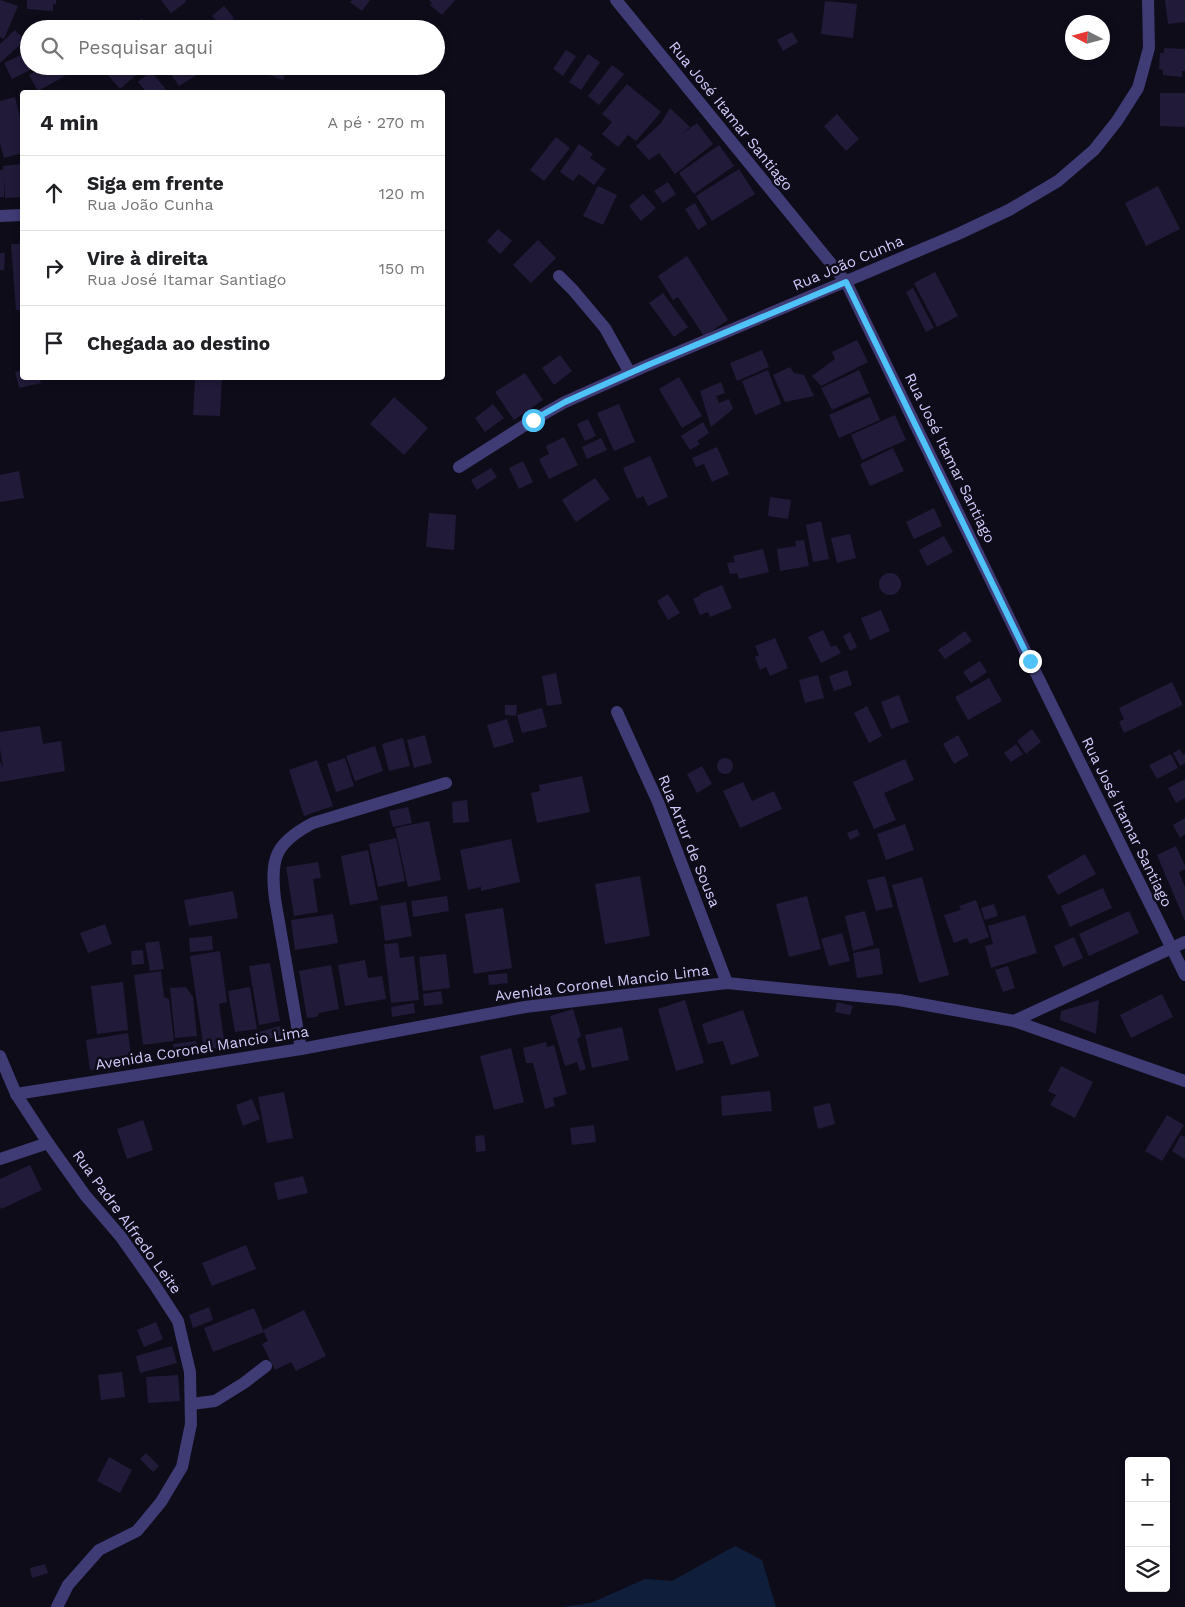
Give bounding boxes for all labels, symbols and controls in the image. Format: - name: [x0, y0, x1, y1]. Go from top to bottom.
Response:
- north arrow: [1065, 15, 1110, 60]
- search box: [20, 20, 445, 75]
- icon: search: [38, 34, 66, 62]
- text: Pesquisar aqui: [78, 36, 213, 59]
- street label: Rua José Itamar Santiago: [665, 38, 797, 194]
- text: 4 min: [40, 110, 98, 135]
- text: A pé · 270 m: [328, 113, 425, 132]
- text: Siga em frente: [87, 172, 224, 195]
- icon: ahead: [40, 179, 68, 207]
- text: 120 m: [379, 184, 425, 203]
- text: Rua João Cunha: [87, 195, 213, 214]
- street label: Rua João Cunha: [790, 231, 907, 294]
- text: Vire à direita: [87, 247, 208, 270]
- icon: right: [40, 254, 68, 282]
- text: 150 m: [379, 259, 425, 278]
- text: Rua José Itamar Santiago: [87, 270, 286, 289]
- icon: arrive: [40, 329, 68, 357]
- text: Chegada ao destino: [87, 332, 270, 355]
- street label: Rua José Itamar Santiago: [901, 370, 999, 546]
- route start: [522, 409, 545, 432]
- route end: [1019, 650, 1042, 673]
- street label: Rua José Itamar Santiago: [1078, 734, 1176, 910]
- street label: Rua Artur de Sousa: [654, 772, 724, 910]
- street label: Avenida Coronel Mancio Lima: [494, 961, 711, 1005]
- street label: Avenida Coronel Mancio Lima: [94, 1022, 310, 1074]
- street label: Rua Padre Alfredo Leite: [69, 1147, 185, 1297]
- map controls: [1125, 1457, 1170, 1592]
- button: +: [1125, 1457, 1170, 1502]
- button: −: [1125, 1502, 1170, 1547]
- button: layers: [1125, 1547, 1170, 1592]

